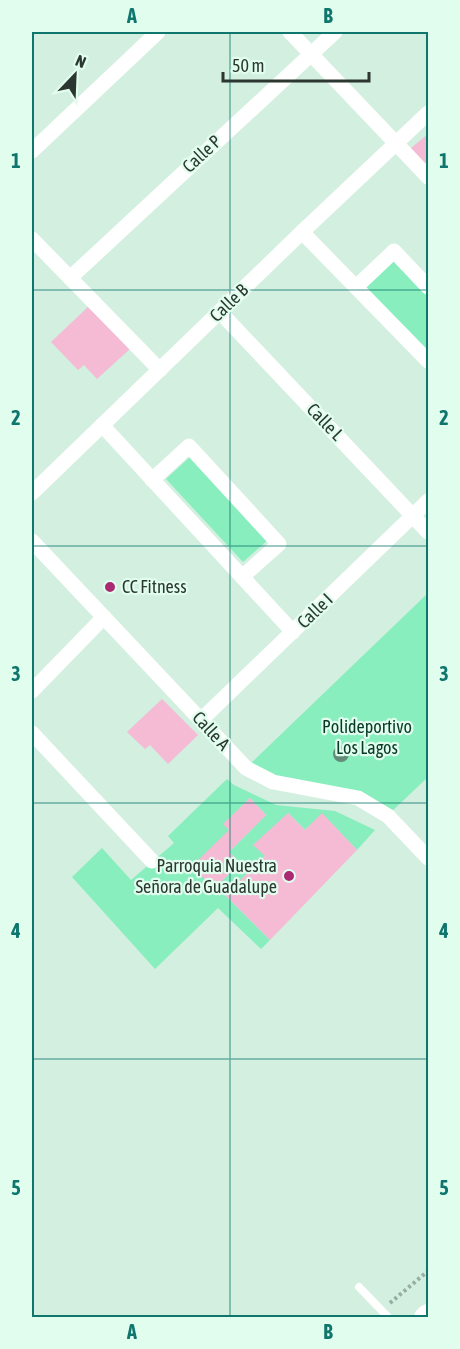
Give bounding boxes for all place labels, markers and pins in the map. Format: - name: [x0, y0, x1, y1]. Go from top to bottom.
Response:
- place label: CC Fitness: [122, 576, 187, 597]
- marker: CC Fitness: [103, 580, 117, 594]
- place label: Parroquia Nuestra Señora de Guadalupe: [135, 855, 277, 897]
- marker: Parroquia Nuestra Señora de Guadalupe: [282, 869, 296, 883]

